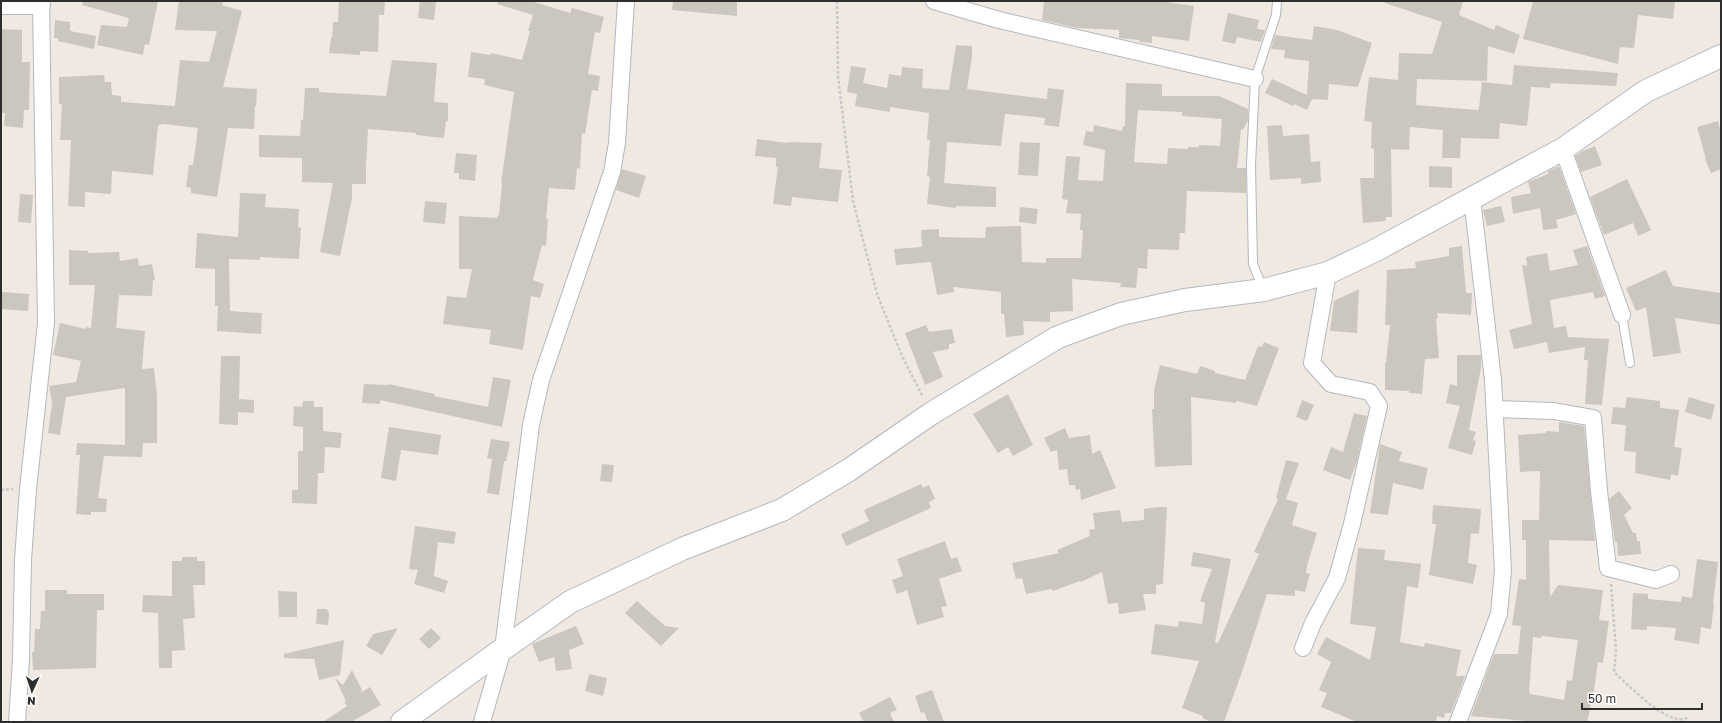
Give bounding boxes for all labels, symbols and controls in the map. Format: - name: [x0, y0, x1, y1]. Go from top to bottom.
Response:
- north arrow: [12, 671, 52, 711]
- scale bar: [1582, 685, 1702, 711]
- text: 50 m: [1588, 691, 1616, 706]
- text: N: [27, 695, 36, 708]

